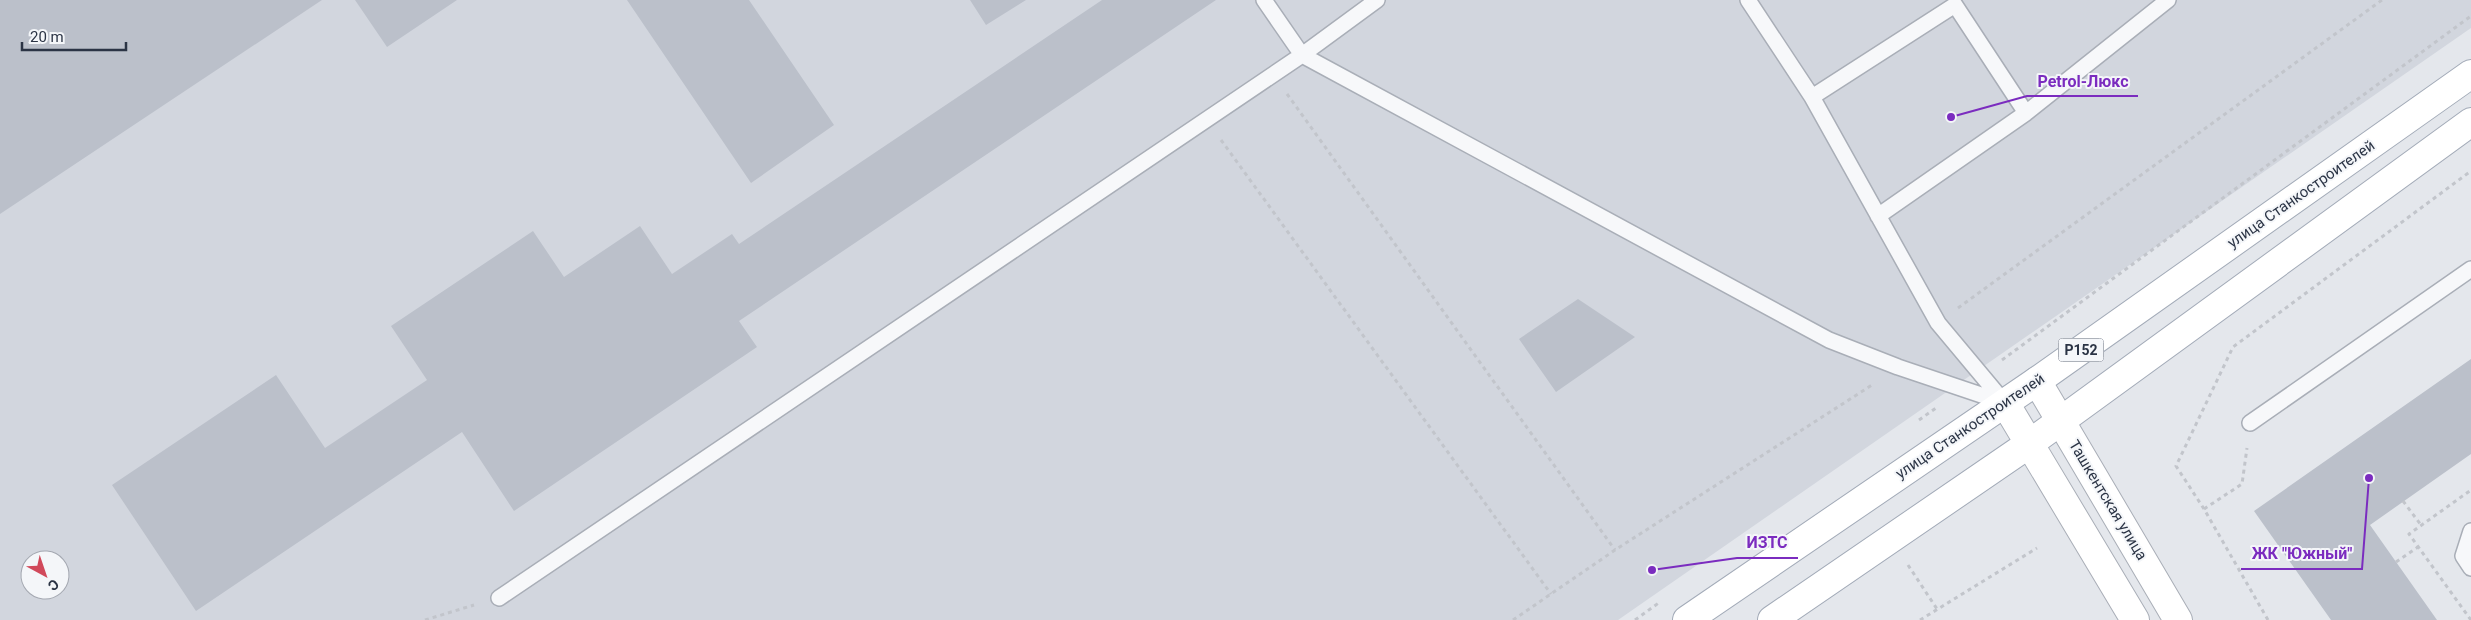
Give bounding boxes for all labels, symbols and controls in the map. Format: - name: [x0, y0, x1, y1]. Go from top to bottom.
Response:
- scale bar: [22, 20, 126, 52]
- text: 20 m: [30, 28, 64, 46]
- callout: Petrol-Люкс: [2027, 65, 2138, 96]
- text: Petrol-Люкс: [2038, 72, 2128, 91]
- street label: улица Станкостроителей: [2224, 136, 2378, 252]
- road number: Р152: [2058, 338, 2104, 362]
- street label: улица Станкостроителей: [1892, 369, 2048, 483]
- street label: Ташкентская улица: [2065, 437, 2151, 563]
- callout: ИЗТС: [1737, 527, 1798, 558]
- text: ИЗТС: [1746, 533, 1788, 552]
- callout: ЖК "Южный": [2241, 538, 2362, 569]
- text: ЖК "Южный": [2252, 544, 2352, 563]
- north arrow: [20, 550, 70, 600]
- text: С: [45, 576, 62, 594]

